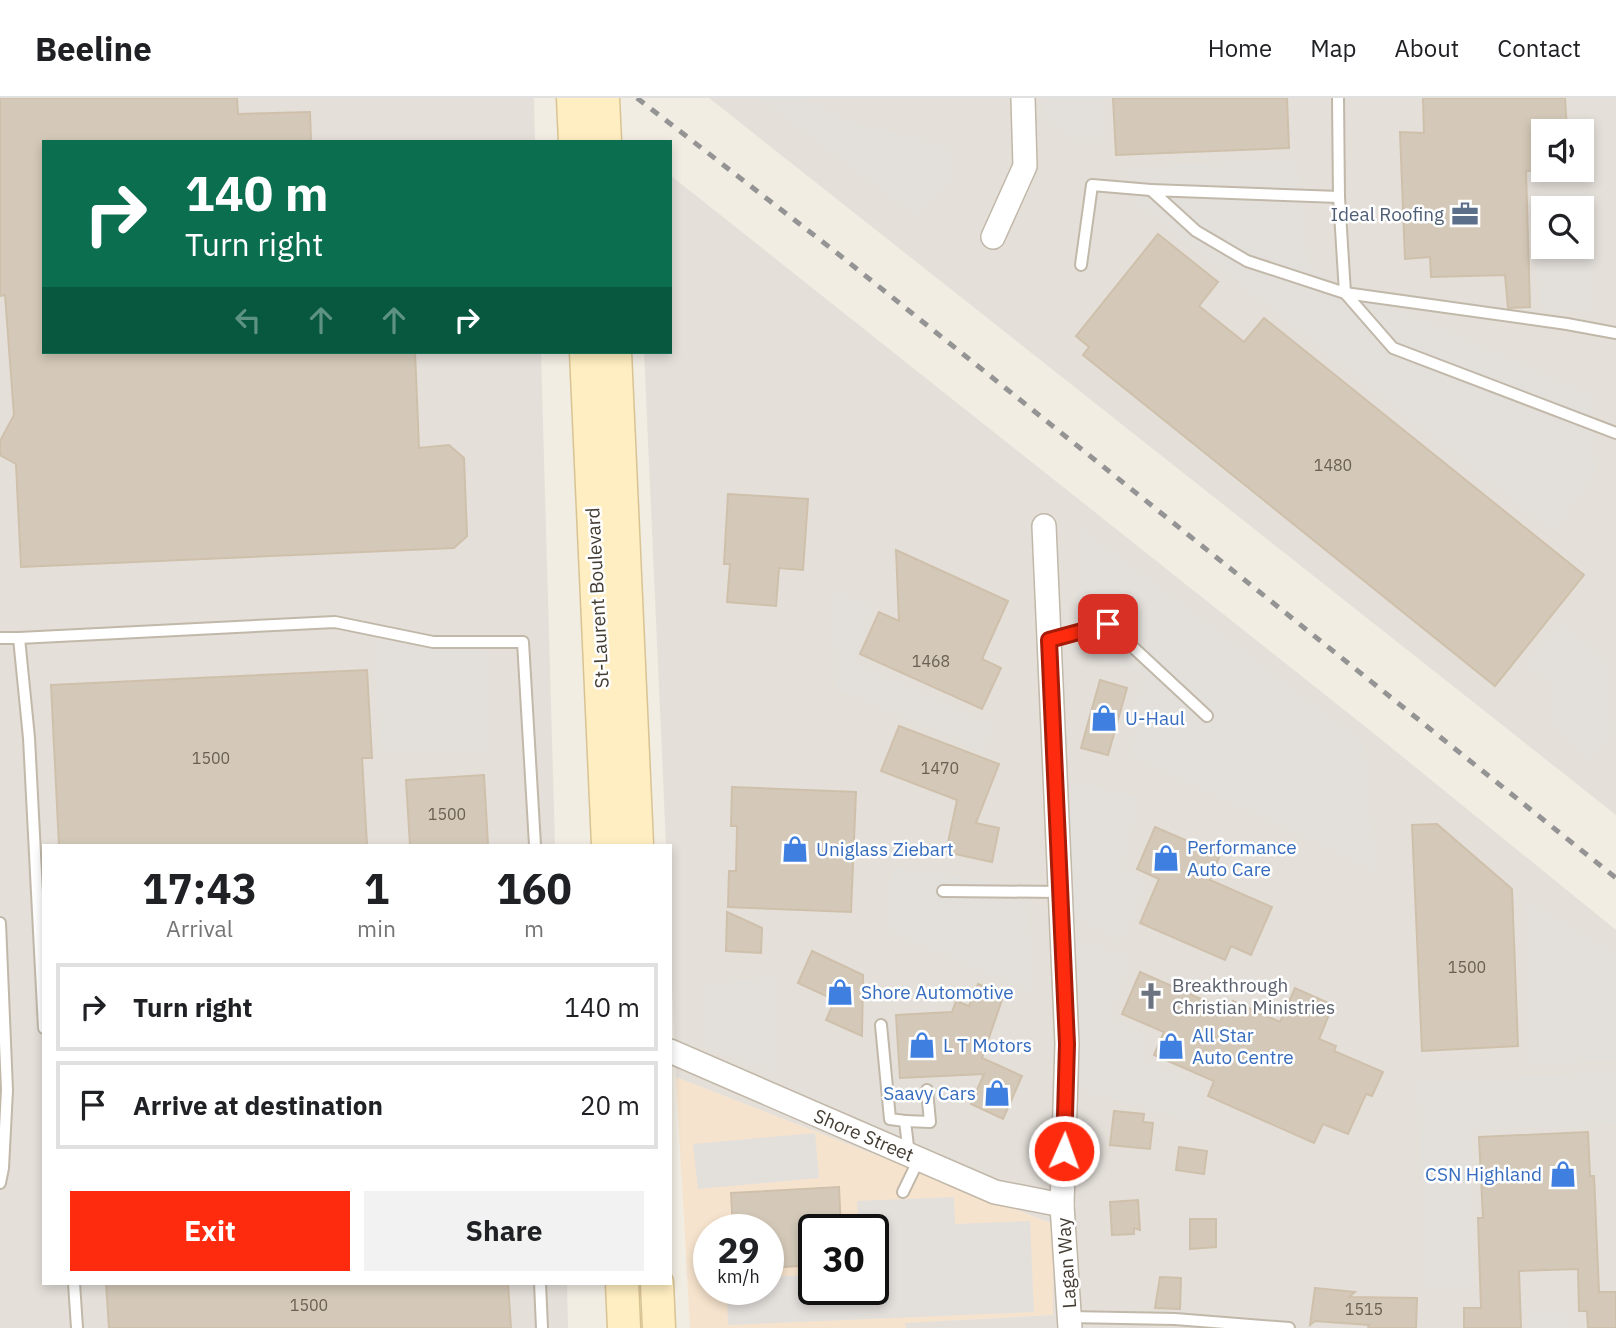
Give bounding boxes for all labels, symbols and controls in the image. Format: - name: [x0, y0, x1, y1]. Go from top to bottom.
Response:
- text: Beeline: [35, 27, 152, 70]
- text: Home: [1208, 32, 1272, 64]
- text: Map: [1310, 32, 1356, 64]
- text: About: [1394, 32, 1459, 64]
- text: Contact: [1497, 32, 1581, 64]
- map controls: [1531, 119, 1594, 259]
- button: sound: [1531, 119, 1594, 182]
- text: 140 m: [185, 161, 329, 224]
- icon: right: [70, 168, 161, 259]
- button: search: [1531, 196, 1594, 259]
- office icon: Ideal Roofing: [1450, 199, 1480, 229]
- place label: Ideal Roofing: [1331, 202, 1444, 226]
- text: Turn right: [185, 223, 323, 265]
- icon: left: [229, 301, 267, 339]
- icon: ahead: [302, 301, 340, 339]
- icon: ahead: [375, 301, 413, 339]
- icon: right: [448, 301, 486, 339]
- house number: 1480: [1314, 455, 1352, 475]
- street label: St-Laurent Boulevard: [580, 507, 614, 689]
- pin: [1078, 594, 1138, 654]
- icon: arrive: [1089, 605, 1127, 643]
- house number: 1468: [912, 651, 950, 671]
- shop icon: U-Haul: [1089, 703, 1119, 733]
- place label: U-Haul: [1125, 706, 1185, 730]
- house number: 1500: [192, 748, 230, 768]
- house number: 1470: [921, 758, 959, 778]
- house number: 1500: [428, 804, 466, 824]
- shop icon: Uniglass Ziebart: [780, 834, 810, 864]
- place label: Performance Auto Care: [1187, 835, 1297, 881]
- place label: Uniglass Ziebart: [816, 837, 954, 861]
- shop icon: Performance Auto Care: [1151, 843, 1181, 873]
- text: 17:43: [142, 861, 257, 916]
- text: 1: [364, 861, 389, 916]
- text: 160: [496, 861, 572, 916]
- text: Arrival: [166, 913, 233, 943]
- text: min: [357, 913, 396, 943]
- text: m: [524, 913, 544, 943]
- house number: 1500: [1448, 957, 1486, 977]
- place label: Breakthrough Christian Ministries: [1172, 973, 1335, 1019]
- shop icon: Shore Automotive: [825, 977, 855, 1007]
- place label: Shore Automotive: [861, 980, 1014, 1004]
- church icon: Breakthrough Christian Ministries: [1136, 981, 1166, 1011]
- icon: right: [74, 988, 112, 1026]
- text: Turn right: [133, 990, 252, 1024]
- text: 140 m: [564, 990, 640, 1024]
- place label: All Star Auto Centre: [1192, 1023, 1294, 1069]
- shop icon: L T Motors: [907, 1030, 937, 1060]
- shop icon: All Star Auto Centre: [1156, 1031, 1186, 1061]
- place label: L T Motors: [943, 1033, 1032, 1057]
- shop icon: Saavy Cars: [982, 1078, 1012, 1108]
- place label: Saavy Cars: [883, 1081, 976, 1105]
- icon: arrive: [74, 1086, 112, 1124]
- text: Arrive at destination: [133, 1088, 383, 1122]
- text: 20 m: [580, 1088, 640, 1122]
- street label: Shore Street: [810, 1103, 918, 1167]
- position arrow: [1027, 1114, 1101, 1188]
- shop icon: CSN Highland: [1548, 1159, 1578, 1189]
- place label: CSN Highland: [1425, 1162, 1542, 1186]
- button: Exit: [70, 1191, 350, 1271]
- button: Share: [364, 1191, 644, 1271]
- speed limit sign: 30: [798, 1214, 889, 1305]
- street label: Lagan Way: [1051, 1216, 1081, 1309]
- text: 29: [717, 1227, 760, 1273]
- text: km/h: [717, 1265, 760, 1288]
- house number: 1500: [290, 1295, 328, 1315]
- house number: 1515: [1345, 1299, 1383, 1319]

